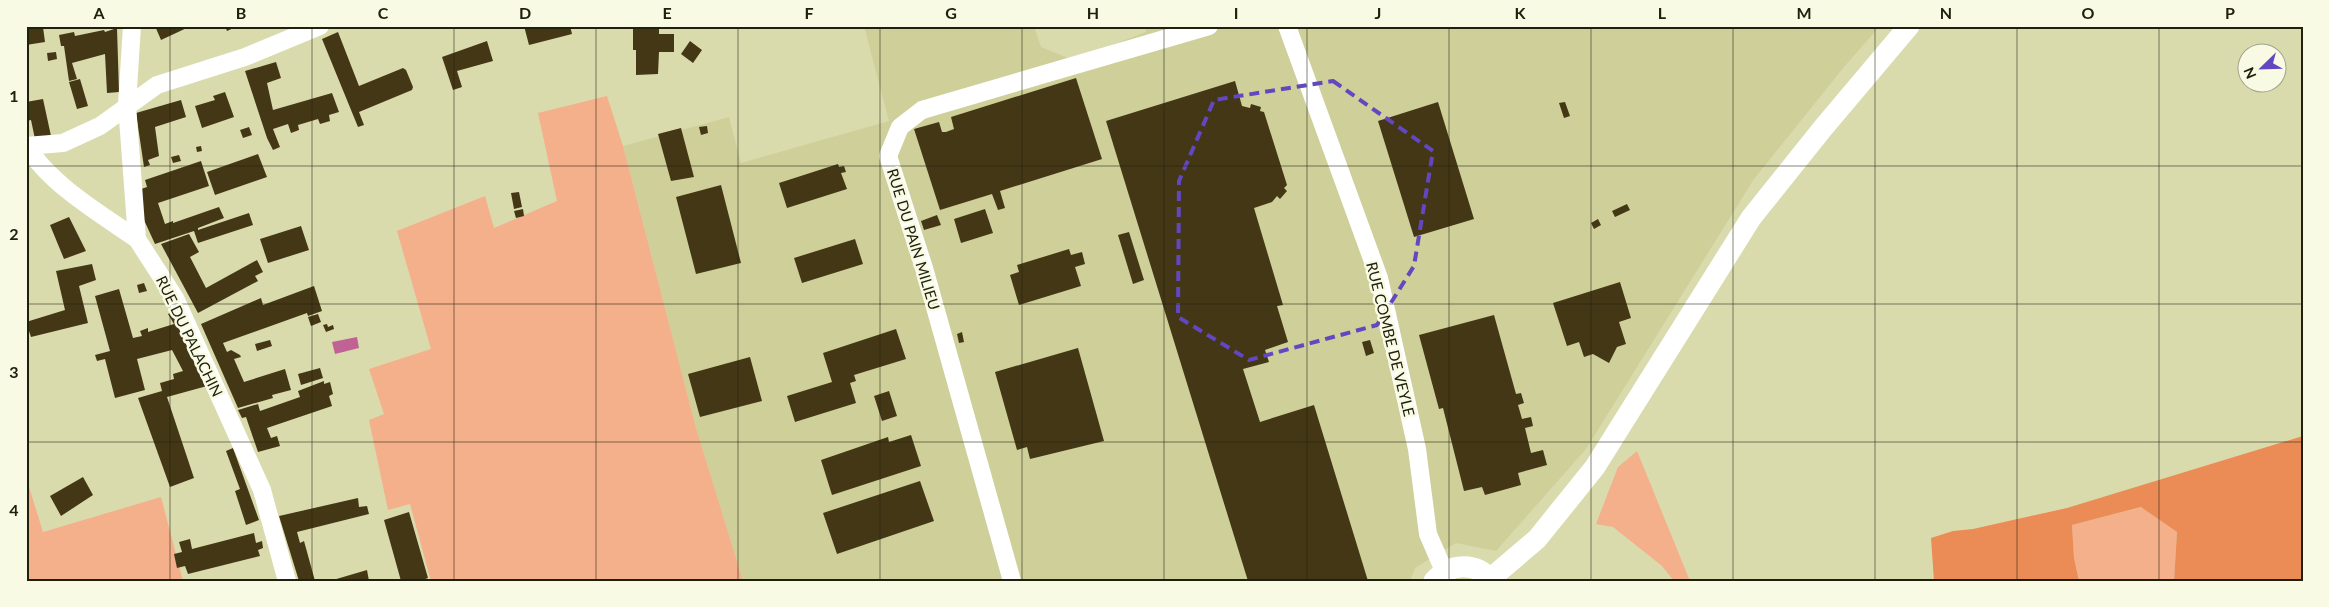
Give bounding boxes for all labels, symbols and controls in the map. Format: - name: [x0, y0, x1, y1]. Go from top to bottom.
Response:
- text: A: [92, 3, 105, 22]
- text: B: [236, 3, 246, 22]
- text: C: [378, 3, 389, 22]
- text: D: [519, 3, 531, 22]
- text: E: [662, 3, 672, 22]
- text: F: [804, 3, 814, 22]
- text: G: [945, 3, 957, 22]
- text: H: [1087, 3, 1099, 22]
- text: I: [1234, 3, 1238, 22]
- text: J: [1375, 3, 1381, 22]
- text: K: [1515, 3, 1527, 22]
- text: L: [1658, 3, 1667, 22]
- text: M: [1796, 3, 1812, 22]
- text: N: [1940, 3, 1952, 22]
- text: O: [2082, 3, 2095, 22]
- text: P: [2225, 3, 2235, 22]
- north arrow: [2236, 42, 2286, 92]
- text: N: [2240, 65, 2260, 82]
- text: 1: [9, 86, 19, 105]
- street label: RUE DU PAIN MILIEU: [884, 166, 944, 312]
- text: 2: [9, 224, 19, 243]
- street label: RUE COMBE DE VEYLE: [1363, 260, 1419, 418]
- street label: RUE DU PALACHIN: [153, 273, 227, 399]
- text: 3: [9, 362, 19, 381]
- text: 4: [9, 500, 19, 519]

